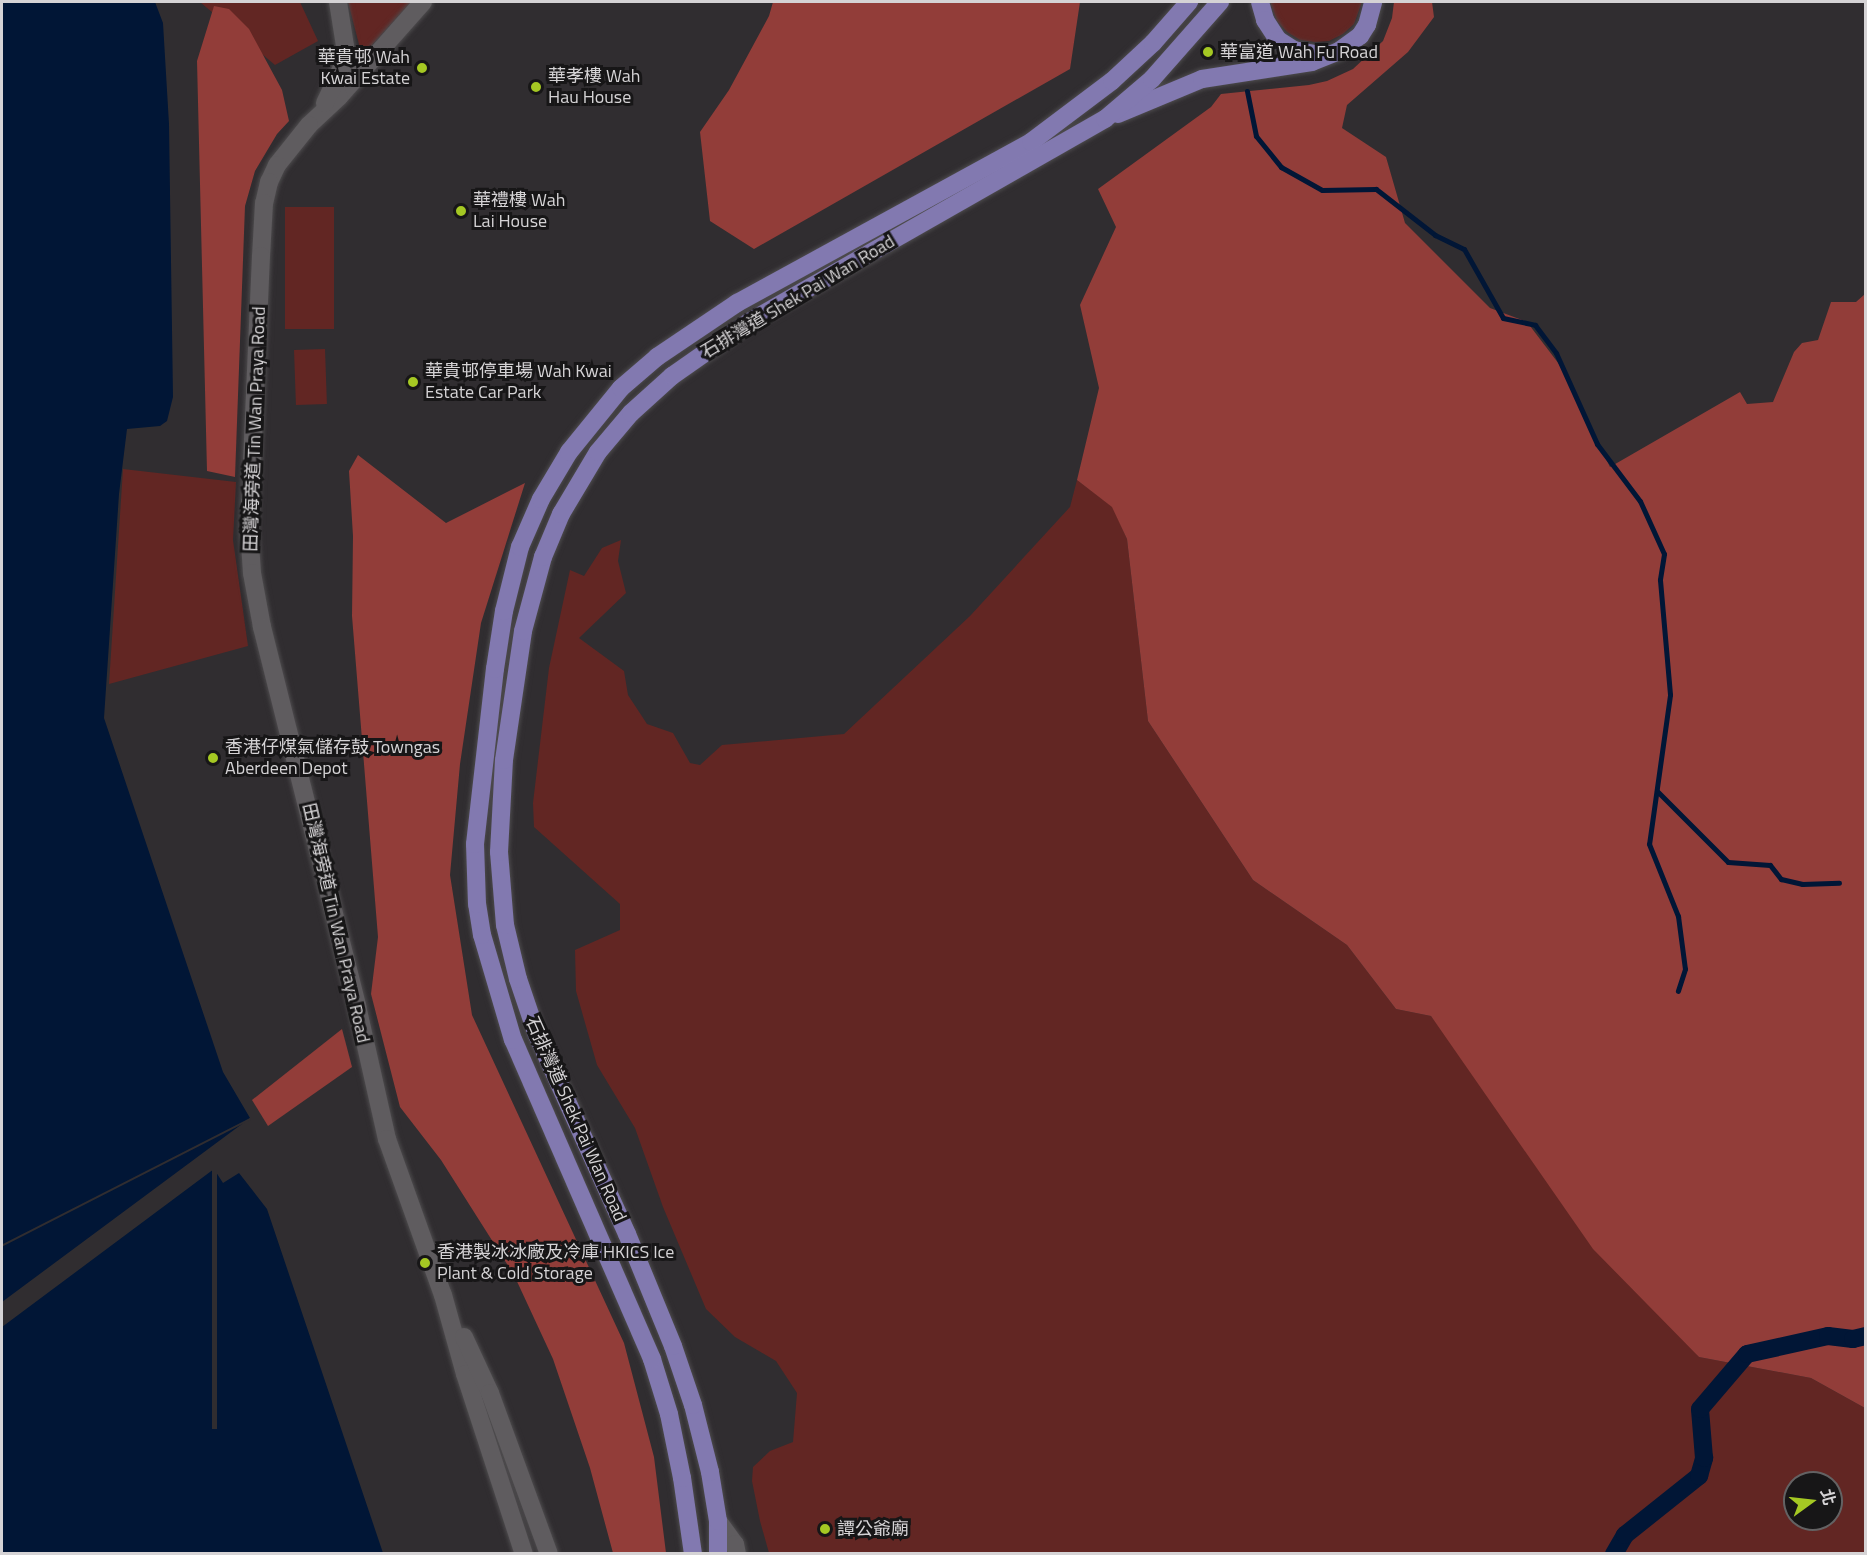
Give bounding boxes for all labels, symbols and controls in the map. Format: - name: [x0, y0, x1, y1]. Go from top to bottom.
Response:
- place label: 華富道 Wah Fu Road: [1220, 41, 1378, 63]
- marker: 華富道 Wah Fu Road: [1201, 45, 1215, 59]
- place label: 華貴邨 Wah Kwai Estate: [318, 47, 410, 90]
- marker: 華貴邨 Wah Kwai Estate: [415, 61, 429, 75]
- place label: 華孝樓 Wah Hau House: [548, 66, 640, 109]
- marker: 華孝樓 Wah Hau House: [529, 80, 543, 94]
- place label: 華禮樓 Wah Lai House: [473, 190, 565, 232]
- marker: 華禮樓 Wah Lai House: [454, 204, 468, 218]
- street label: 石排灣道 Shek Pai Wan Road: [697, 231, 899, 363]
- street label: 田灣海旁道 Tin Wan Praya Road: [240, 306, 270, 552]
- place label: 華貴邨停車場 Wah Kwai Estate Car Park: [425, 361, 612, 404]
- marker: 華貴邨停車場 Wah Kwai Estate Car Park: [406, 375, 420, 389]
- place label: 香港仔煤氣儲存鼓 Towngas Aberdeen Depot: [225, 737, 440, 780]
- marker: 香港仔煤氣儲存鼓 Towngas Aberdeen Depot: [206, 751, 220, 765]
- street label: 田灣海旁道 Tin Wan Praya Road: [298, 801, 374, 1045]
- street label: 石排灣道 Shek Pai Wan Road: [521, 1013, 631, 1225]
- place label: 香港製冰冰廠及冷庫 HKICS Ice Plant & Cold Storage: [437, 1242, 674, 1284]
- marker: 香港製冰冰廠及冷庫 HKICS Ice Plant & Cold Storage: [418, 1256, 432, 1270]
- north arrow: [1783, 1471, 1843, 1531]
- text: 北: [1815, 1486, 1842, 1508]
- place label: 譚公爺廟: [837, 1518, 909, 1540]
- marker: 譚公爺廟: [818, 1522, 832, 1536]

